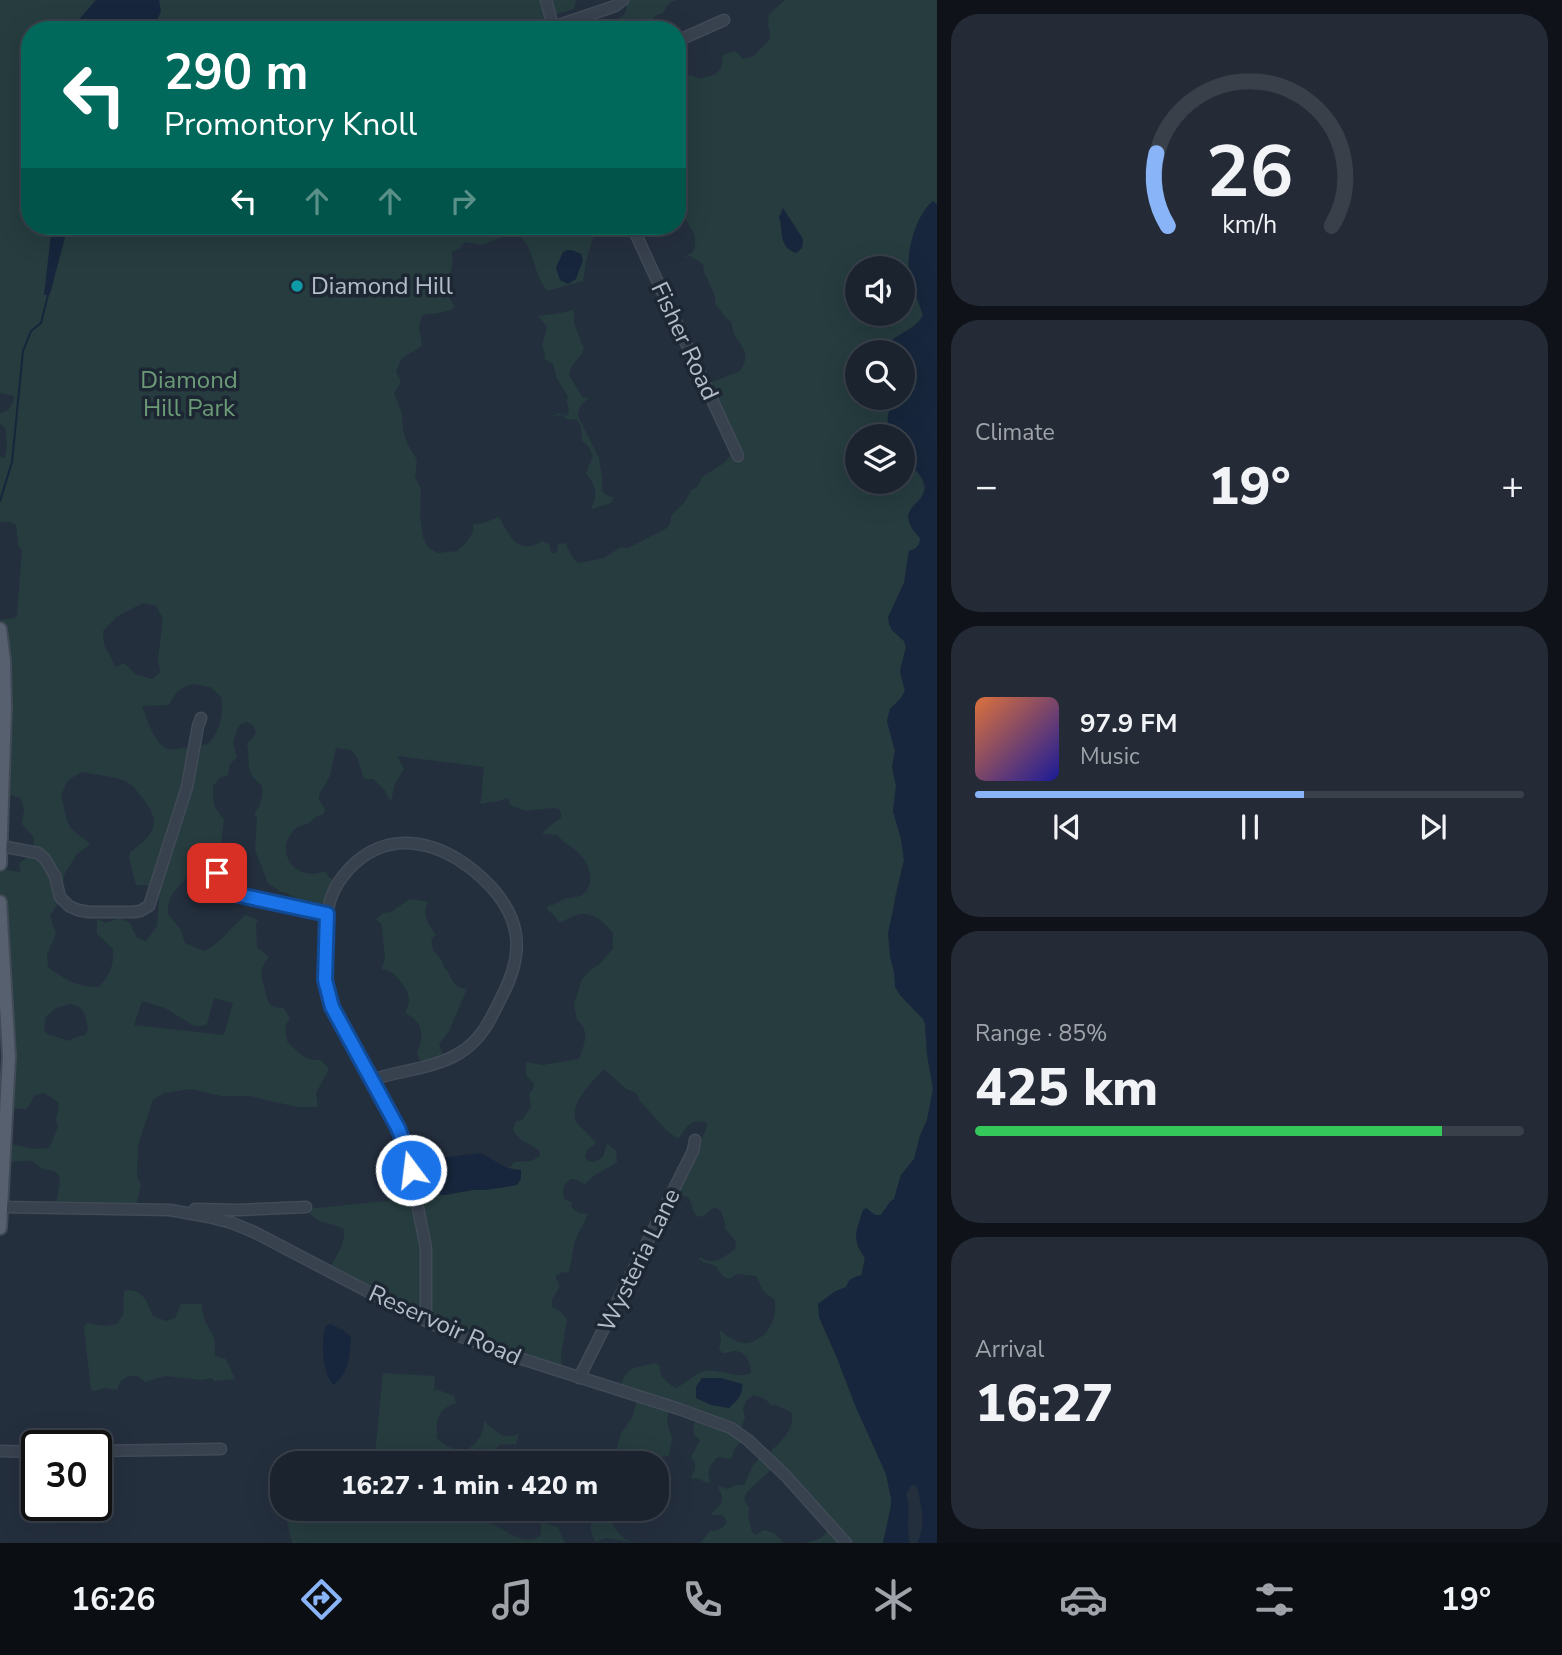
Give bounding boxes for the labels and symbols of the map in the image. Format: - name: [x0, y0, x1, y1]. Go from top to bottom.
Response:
- place label: Diamond Hill: [311, 270, 453, 302]
- street label: Fisher Road: [644, 277, 726, 405]
- marker: Diamond Hill: [289, 278, 305, 294]
- park label: Diamond Hill Park: [140, 364, 238, 424]
- pin: [187, 843, 247, 903]
- position arrow: [374, 1133, 448, 1207]
- street label: Wysteria Lane: [591, 1183, 687, 1337]
- street label: Reservoir Road: [364, 1277, 526, 1373]
- speed limit sign: 30: [21, 1430, 112, 1521]

